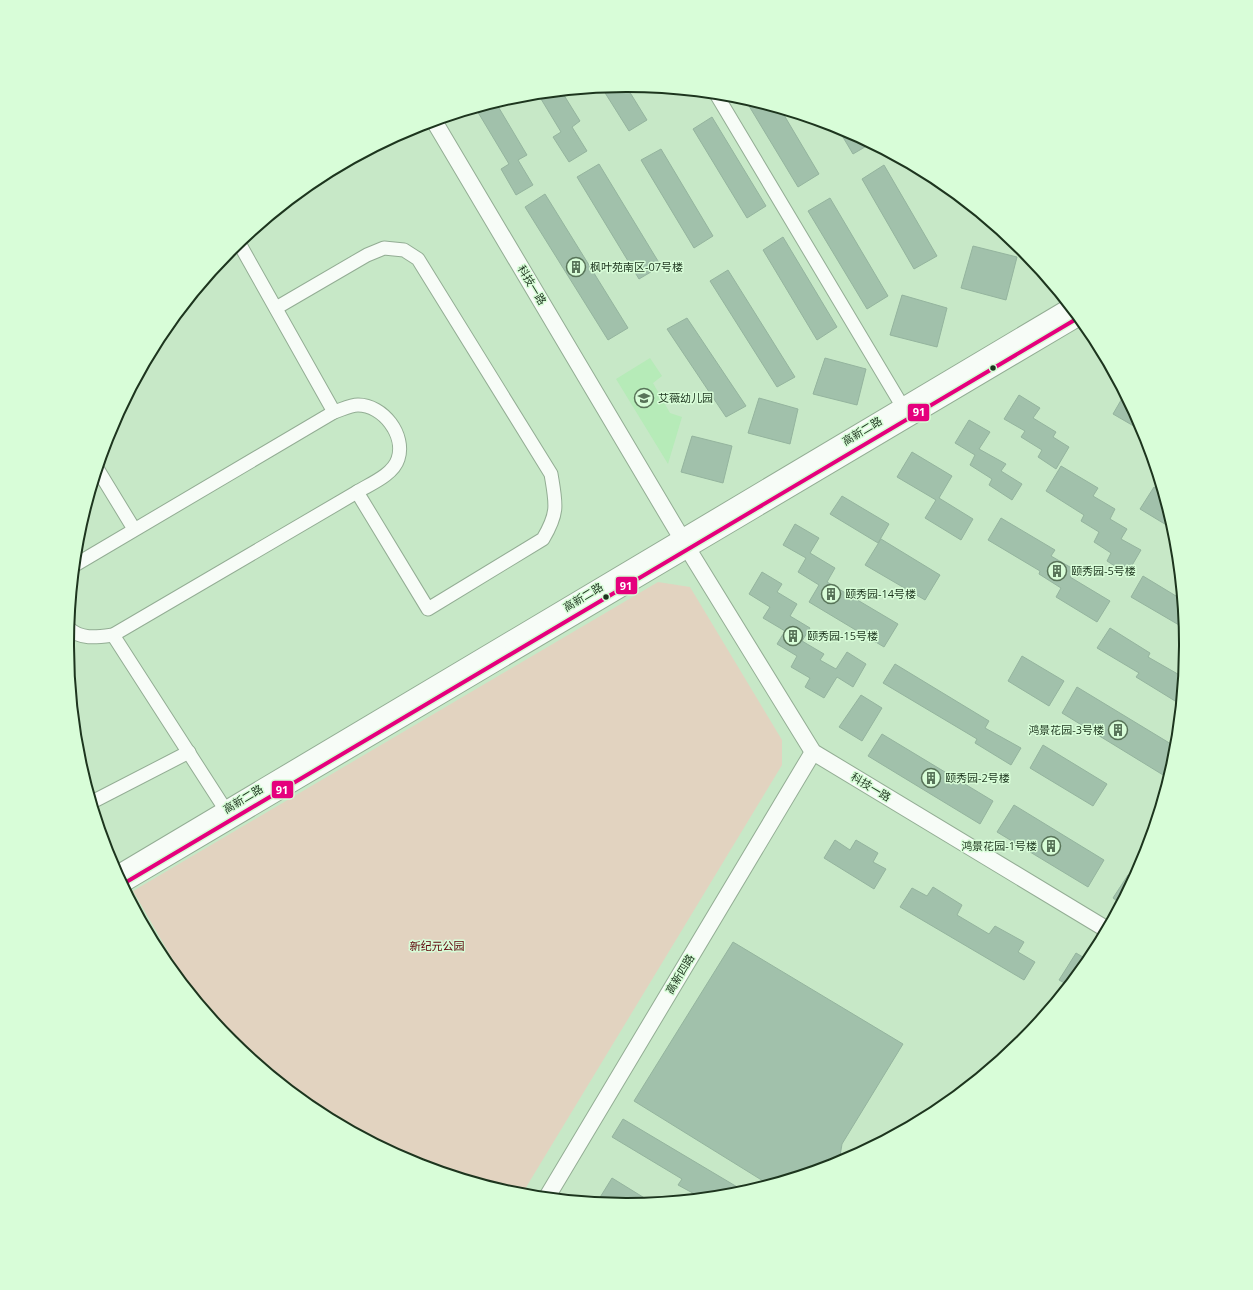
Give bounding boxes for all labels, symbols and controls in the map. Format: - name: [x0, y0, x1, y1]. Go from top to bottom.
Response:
- building icon: 枫叶苑南区-07号楼: [565, 256, 587, 278]
- place label: 枫叶苑南区-07号楼: [590, 259, 683, 274]
- street label: 科技一路: [515, 262, 550, 307]
- unlabelled marker: [988, 363, 998, 373]
- school or university icon: 艾薇幼儿园: [633, 387, 655, 409]
- place label: 艾薇幼儿园: [658, 390, 713, 405]
- line badge: 91: [907, 403, 930, 422]
- text: 91: [913, 404, 925, 419]
- street label: 高新二路: [839, 413, 884, 448]
- building icon: 颐秀园-5号楼: [1046, 560, 1068, 582]
- place label: 颐秀园-5号楼: [1071, 563, 1136, 578]
- line badge: 91: [615, 576, 638, 595]
- text: 91: [620, 578, 632, 593]
- street label: 高新二路: [560, 579, 605, 614]
- building icon: 颐秀园-14号楼: [820, 583, 842, 605]
- place label: 颐秀园-14号楼: [845, 586, 916, 601]
- unlabelled marker: [601, 592, 611, 602]
- building icon: 颐秀园-15号楼: [782, 625, 804, 647]
- place label: 颐秀园-15号楼: [807, 628, 878, 643]
- building icon: 鸿景花园-3号楼: [1107, 719, 1129, 741]
- place label: 鸿景花园-3号楼: [1028, 722, 1104, 737]
- building icon: 颐秀园-2号楼: [920, 767, 942, 789]
- street label: 科技一路: [849, 769, 894, 804]
- place label: 颐秀园-2号楼: [945, 770, 1010, 785]
- line badge: 91: [271, 780, 294, 799]
- street label: 高新二路: [220, 781, 265, 816]
- text: 91: [276, 782, 288, 797]
- building icon: 鸿景花园-1号楼: [1040, 835, 1062, 857]
- place label: 鸿景花园-1号楼: [961, 838, 1037, 853]
- park label: 新纪元公园: [410, 938, 465, 953]
- street label: 高新四路: [662, 951, 697, 996]

